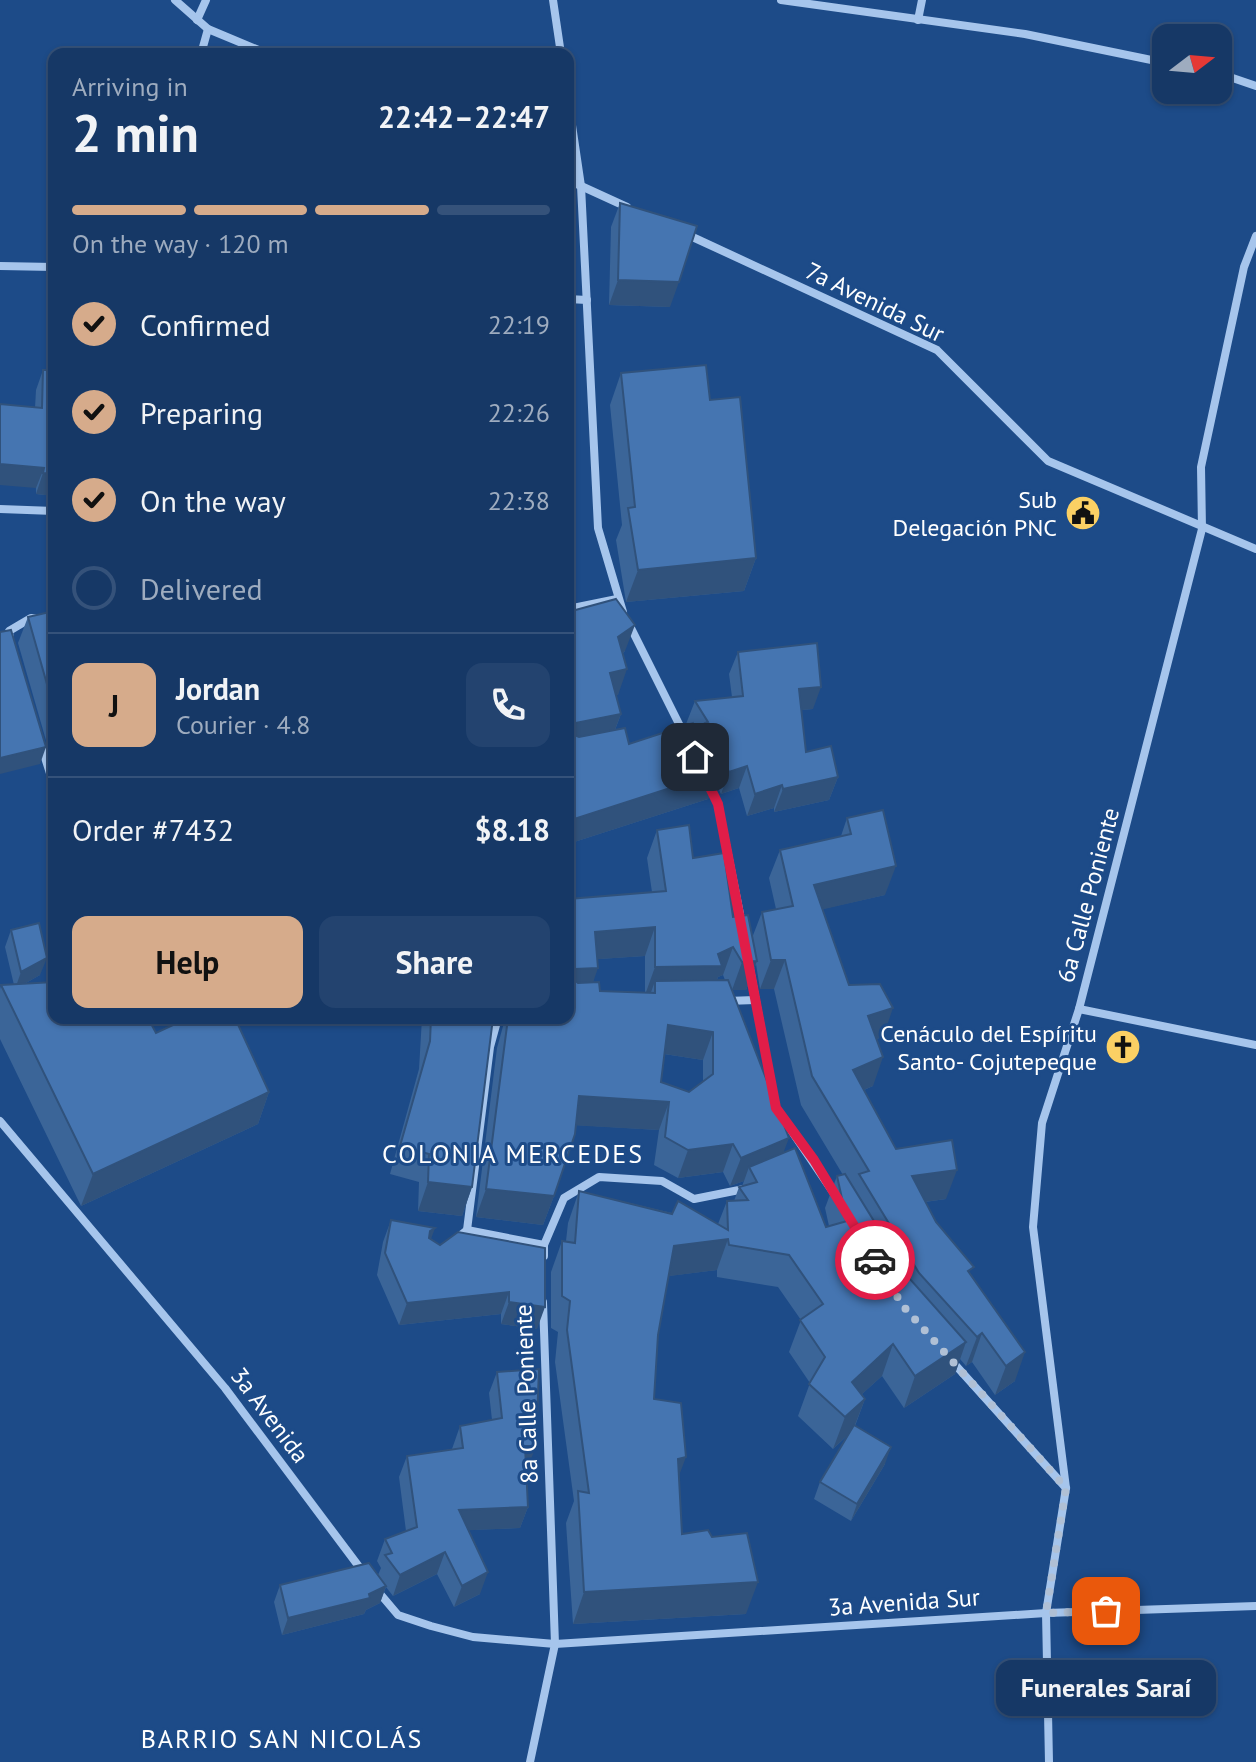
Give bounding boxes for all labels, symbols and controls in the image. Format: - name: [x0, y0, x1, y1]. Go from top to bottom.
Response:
- north arrow: [1152, 24, 1232, 104]
- map controls: [1152, 24, 1232, 104]
- text: Arriving in: [72, 70, 188, 103]
- text: 22:42–22:47: [378, 97, 550, 136]
- text: 2 min: [72, 99, 199, 166]
- text: On the way · 120 m: [72, 227, 289, 260]
- street label: 7a Avenida Sur: [800, 255, 950, 349]
- icon: check: [72, 302, 116, 346]
- text: Confirmed: [140, 305, 271, 344]
- text: 22:19: [488, 308, 550, 341]
- icon: check: [72, 390, 116, 434]
- text: Preparing: [140, 393, 263, 432]
- text: 22:26: [488, 396, 550, 429]
- icon: check: [72, 478, 116, 522]
- text: On the way: [140, 481, 286, 520]
- text: 22:38: [488, 484, 550, 517]
- place label: Sub Delegación PNC: [892, 484, 1057, 543]
- public building icon: Sub Delegación PNC: [1064, 494, 1102, 532]
- text: Delivered: [140, 569, 263, 608]
- button: phone: [466, 663, 550, 747]
- text: Jordan: [176, 669, 260, 708]
- text: J: [109, 686, 119, 725]
- text: Courier · 4.8: [176, 708, 310, 741]
- pin: [661, 723, 729, 791]
- icon: home: [673, 735, 717, 779]
- street label: 6a Calle Poniente: [1050, 804, 1126, 986]
- text: Order #7432: [72, 810, 234, 849]
- text: $8.18: [475, 810, 550, 849]
- button: Help: [72, 916, 303, 1008]
- button: Share: [319, 916, 550, 1008]
- place label: Cenáculo del Espíritu Santo- Cojutepeque: [880, 1018, 1097, 1077]
- church icon: Cenáculo del Espíritu Santo- Cojutepeque: [1104, 1028, 1142, 1066]
- district label: COLONIA MERCEDES: [382, 1137, 644, 1170]
- courier: [835, 1220, 915, 1300]
- icon: car: [853, 1238, 897, 1282]
- street label: 8a Calle Poniente: [507, 1304, 545, 1484]
- street label: 3a Avenida: [224, 1361, 316, 1469]
- pin: [1072, 1577, 1140, 1645]
- street label: 3a Avenida Sur: [827, 1581, 981, 1623]
- icon: bag: [1084, 1589, 1128, 1633]
- callout: Funerales Saraí: [996, 1659, 1216, 1715]
- text: Funerales Saraí: [1021, 1671, 1191, 1704]
- district label: BARRIO SAN NICOLÁS: [141, 1722, 423, 1755]

